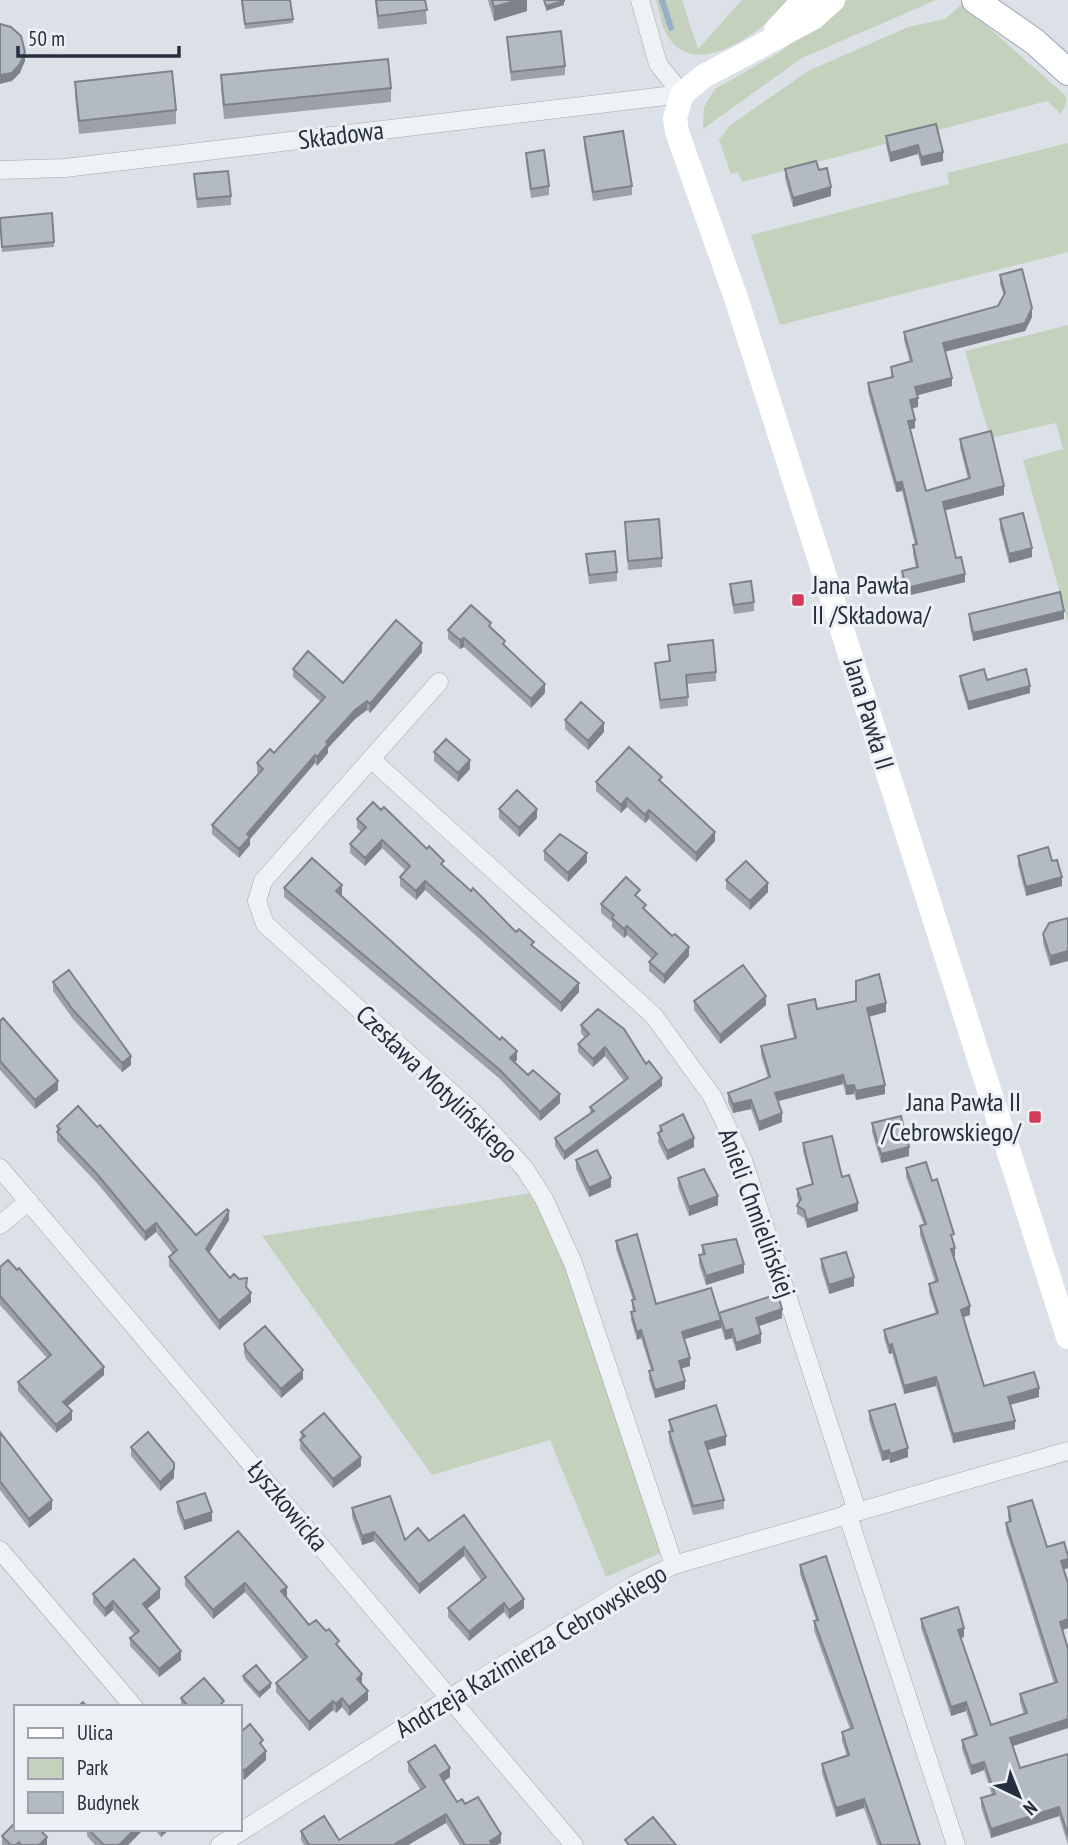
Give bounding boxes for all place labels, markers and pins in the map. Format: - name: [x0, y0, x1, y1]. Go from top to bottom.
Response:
- place label: Jana Pawła II /Składowa/: [811, 568, 932, 631]
- marker: Jana Pawła II /Składowa/: [790, 592, 806, 608]
- place label: Jana Pawła II /Cebrowskiego/: [880, 1085, 1022, 1148]
- marker: Jana Pawła II /Cebrowskiego/: [1027, 1109, 1043, 1125]

